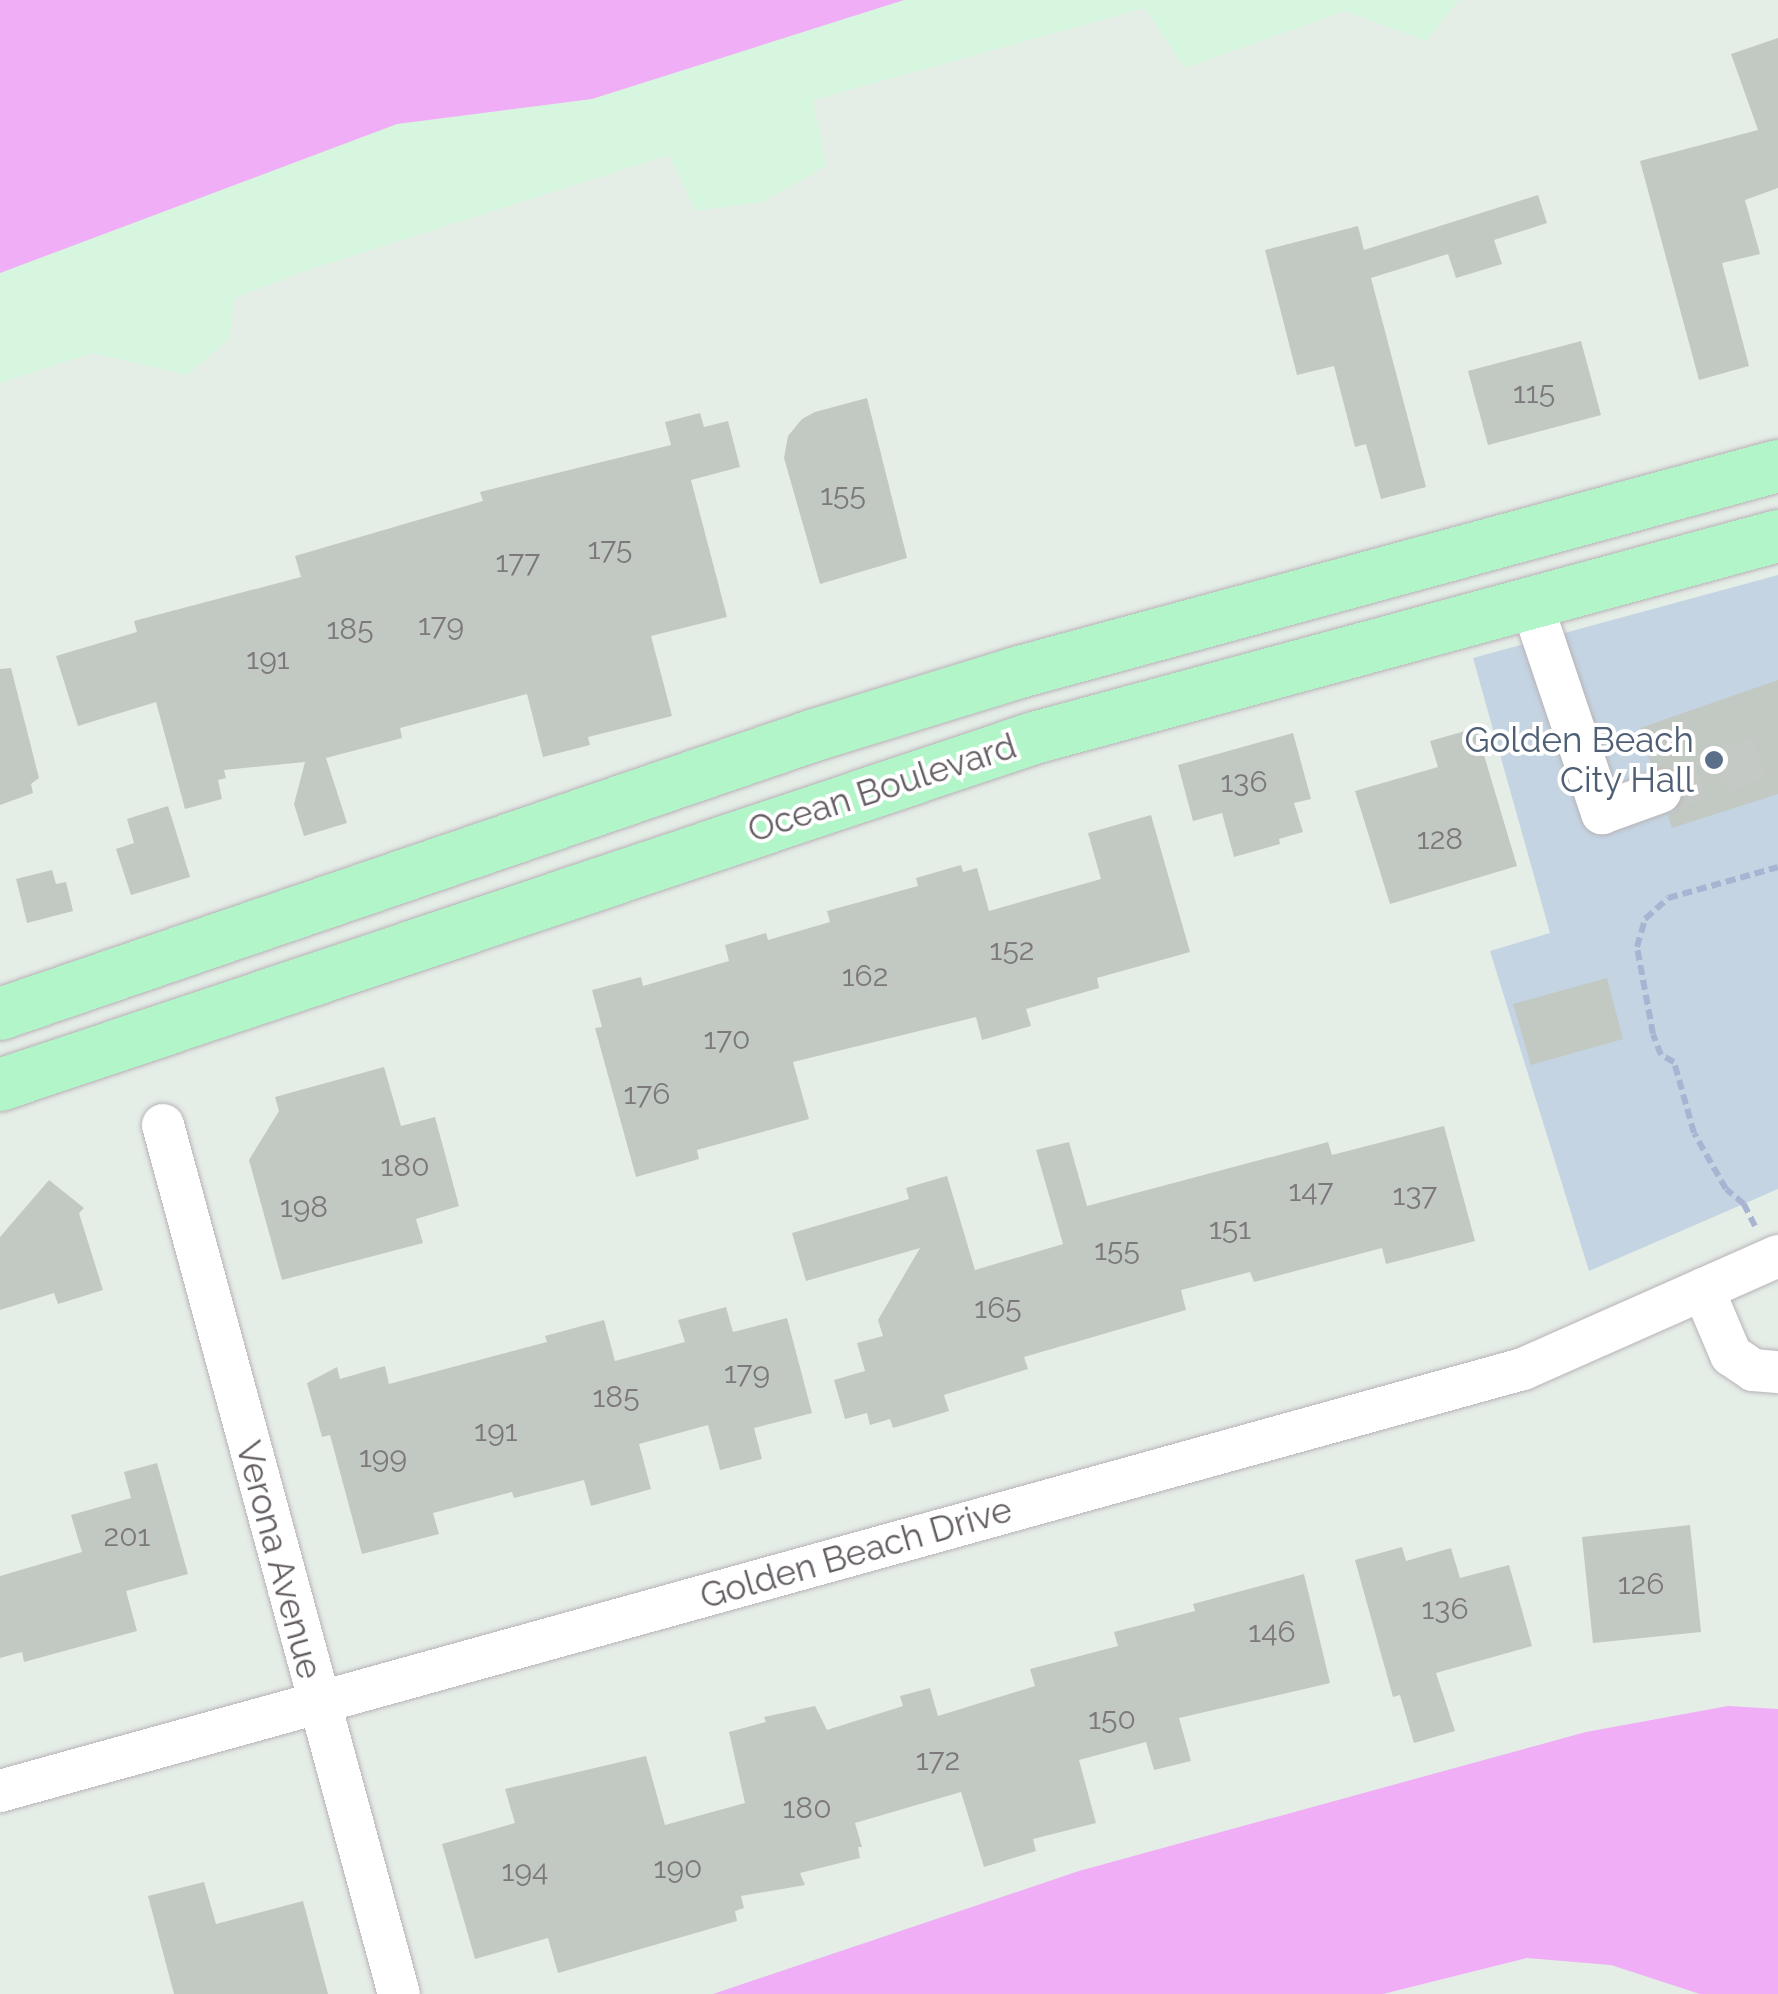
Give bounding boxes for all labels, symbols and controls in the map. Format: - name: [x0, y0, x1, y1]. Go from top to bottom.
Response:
- house number: 115: [1513, 375, 1555, 411]
- house number: 155: [820, 477, 866, 513]
- house number: 175: [588, 531, 632, 567]
- house number: 177: [496, 544, 540, 580]
- house number: 179: [418, 607, 464, 643]
- house number: 185: [327, 611, 373, 647]
- house number: 191: [246, 641, 290, 677]
- place label: Golden Beach City Hall: [1464, 719, 1694, 801]
- street label: Ocean Boulevard: [743, 725, 1021, 851]
- marker: Golden Beach City Hall: [1703, 749, 1725, 771]
- house number: 136: [1221, 764, 1267, 800]
- house number: 128: [1417, 821, 1463, 857]
- house number: 152: [990, 932, 1034, 968]
- house number: 162: [842, 958, 888, 994]
- house number: 170: [704, 1021, 750, 1057]
- house number: 176: [624, 1076, 670, 1112]
- house number: 180: [381, 1148, 429, 1184]
- house number: 147: [1288, 1173, 1334, 1209]
- house number: 137: [1393, 1177, 1437, 1213]
- house number: 198: [280, 1189, 328, 1225]
- house number: 151: [1209, 1211, 1251, 1247]
- house number: 155: [1094, 1232, 1140, 1268]
- house number: 165: [974, 1290, 1022, 1326]
- house number: 179: [724, 1355, 770, 1391]
- house number: 185: [593, 1379, 639, 1415]
- house number: 191: [474, 1413, 518, 1449]
- street label: Verona Avenue: [227, 1436, 331, 1684]
- house number: 199: [359, 1439, 407, 1475]
- street label: Golden Beach Drive: [695, 1488, 1017, 1618]
- house number: 201: [104, 1518, 150, 1554]
- house number: 126: [1618, 1566, 1664, 1602]
- house number: 136: [1422, 1591, 1468, 1627]
- house number: 146: [1248, 1614, 1296, 1650]
- house number: 150: [1088, 1701, 1136, 1737]
- house number: 172: [916, 1742, 960, 1778]
- house number: 180: [783, 1790, 831, 1826]
- house number: 190: [654, 1850, 702, 1886]
- house number: 194: [502, 1853, 548, 1889]

